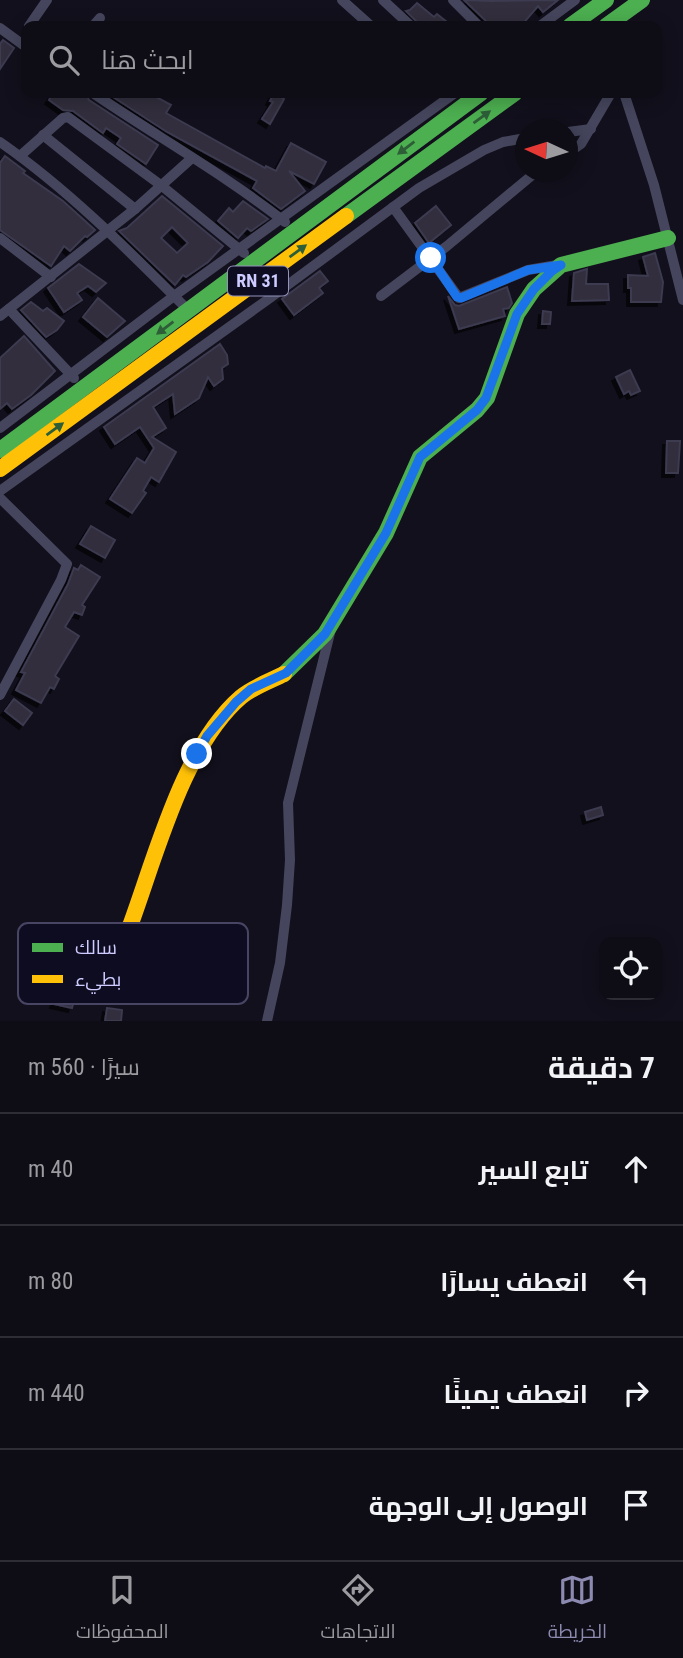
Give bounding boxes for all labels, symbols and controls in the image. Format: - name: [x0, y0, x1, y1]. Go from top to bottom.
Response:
- search box: [21, 21, 662, 98]
- icon: search: [45, 41, 83, 79]
- text: ابحث هنا: [101, 45, 194, 75]
- one-way arrow: [473, 110, 491, 124]
- north arrow: [515, 119, 578, 182]
- one-way arrow: [397, 141, 415, 155]
- route start: [415, 242, 446, 273]
- one-way arrow: [289, 245, 307, 259]
- road number: RN 31: [228, 267, 288, 296]
- one-way arrow: [156, 320, 174, 335]
- one-way arrow: [46, 422, 64, 436]
- route end: [181, 738, 212, 769]
- legend: [18, 923, 248, 1004]
- text: سالك: [75, 936, 117, 959]
- map controls: [599, 937, 662, 1000]
- button: locate: [599, 937, 662, 1000]
- text: بطيء: [75, 968, 121, 994]
- text: 7 دقيقة: [548, 1050, 655, 1085]
- text: سيرًا · 560 m: [28, 1054, 140, 1081]
- icon: ahead: [617, 1150, 655, 1188]
- text: تابع السير: [479, 1155, 588, 1185]
- text: 40 m: [28, 1156, 73, 1183]
- icon: left: [617, 1262, 655, 1300]
- text: انعطف يسارًا: [440, 1267, 588, 1297]
- text: 80 m: [28, 1268, 73, 1295]
- icon: right: [617, 1374, 655, 1412]
- text: انعطف يمينًا: [443, 1379, 588, 1409]
- text: 440 m: [28, 1380, 85, 1407]
- icon: arrive: [617, 1486, 655, 1524]
- text: الوصول إلى الوجهة: [369, 1491, 588, 1521]
- tab: المحفوظات: [76, 1571, 169, 1649]
- tab: الاتجاهات: [320, 1571, 396, 1649]
- tab: الخريطة: [548, 1571, 607, 1649]

